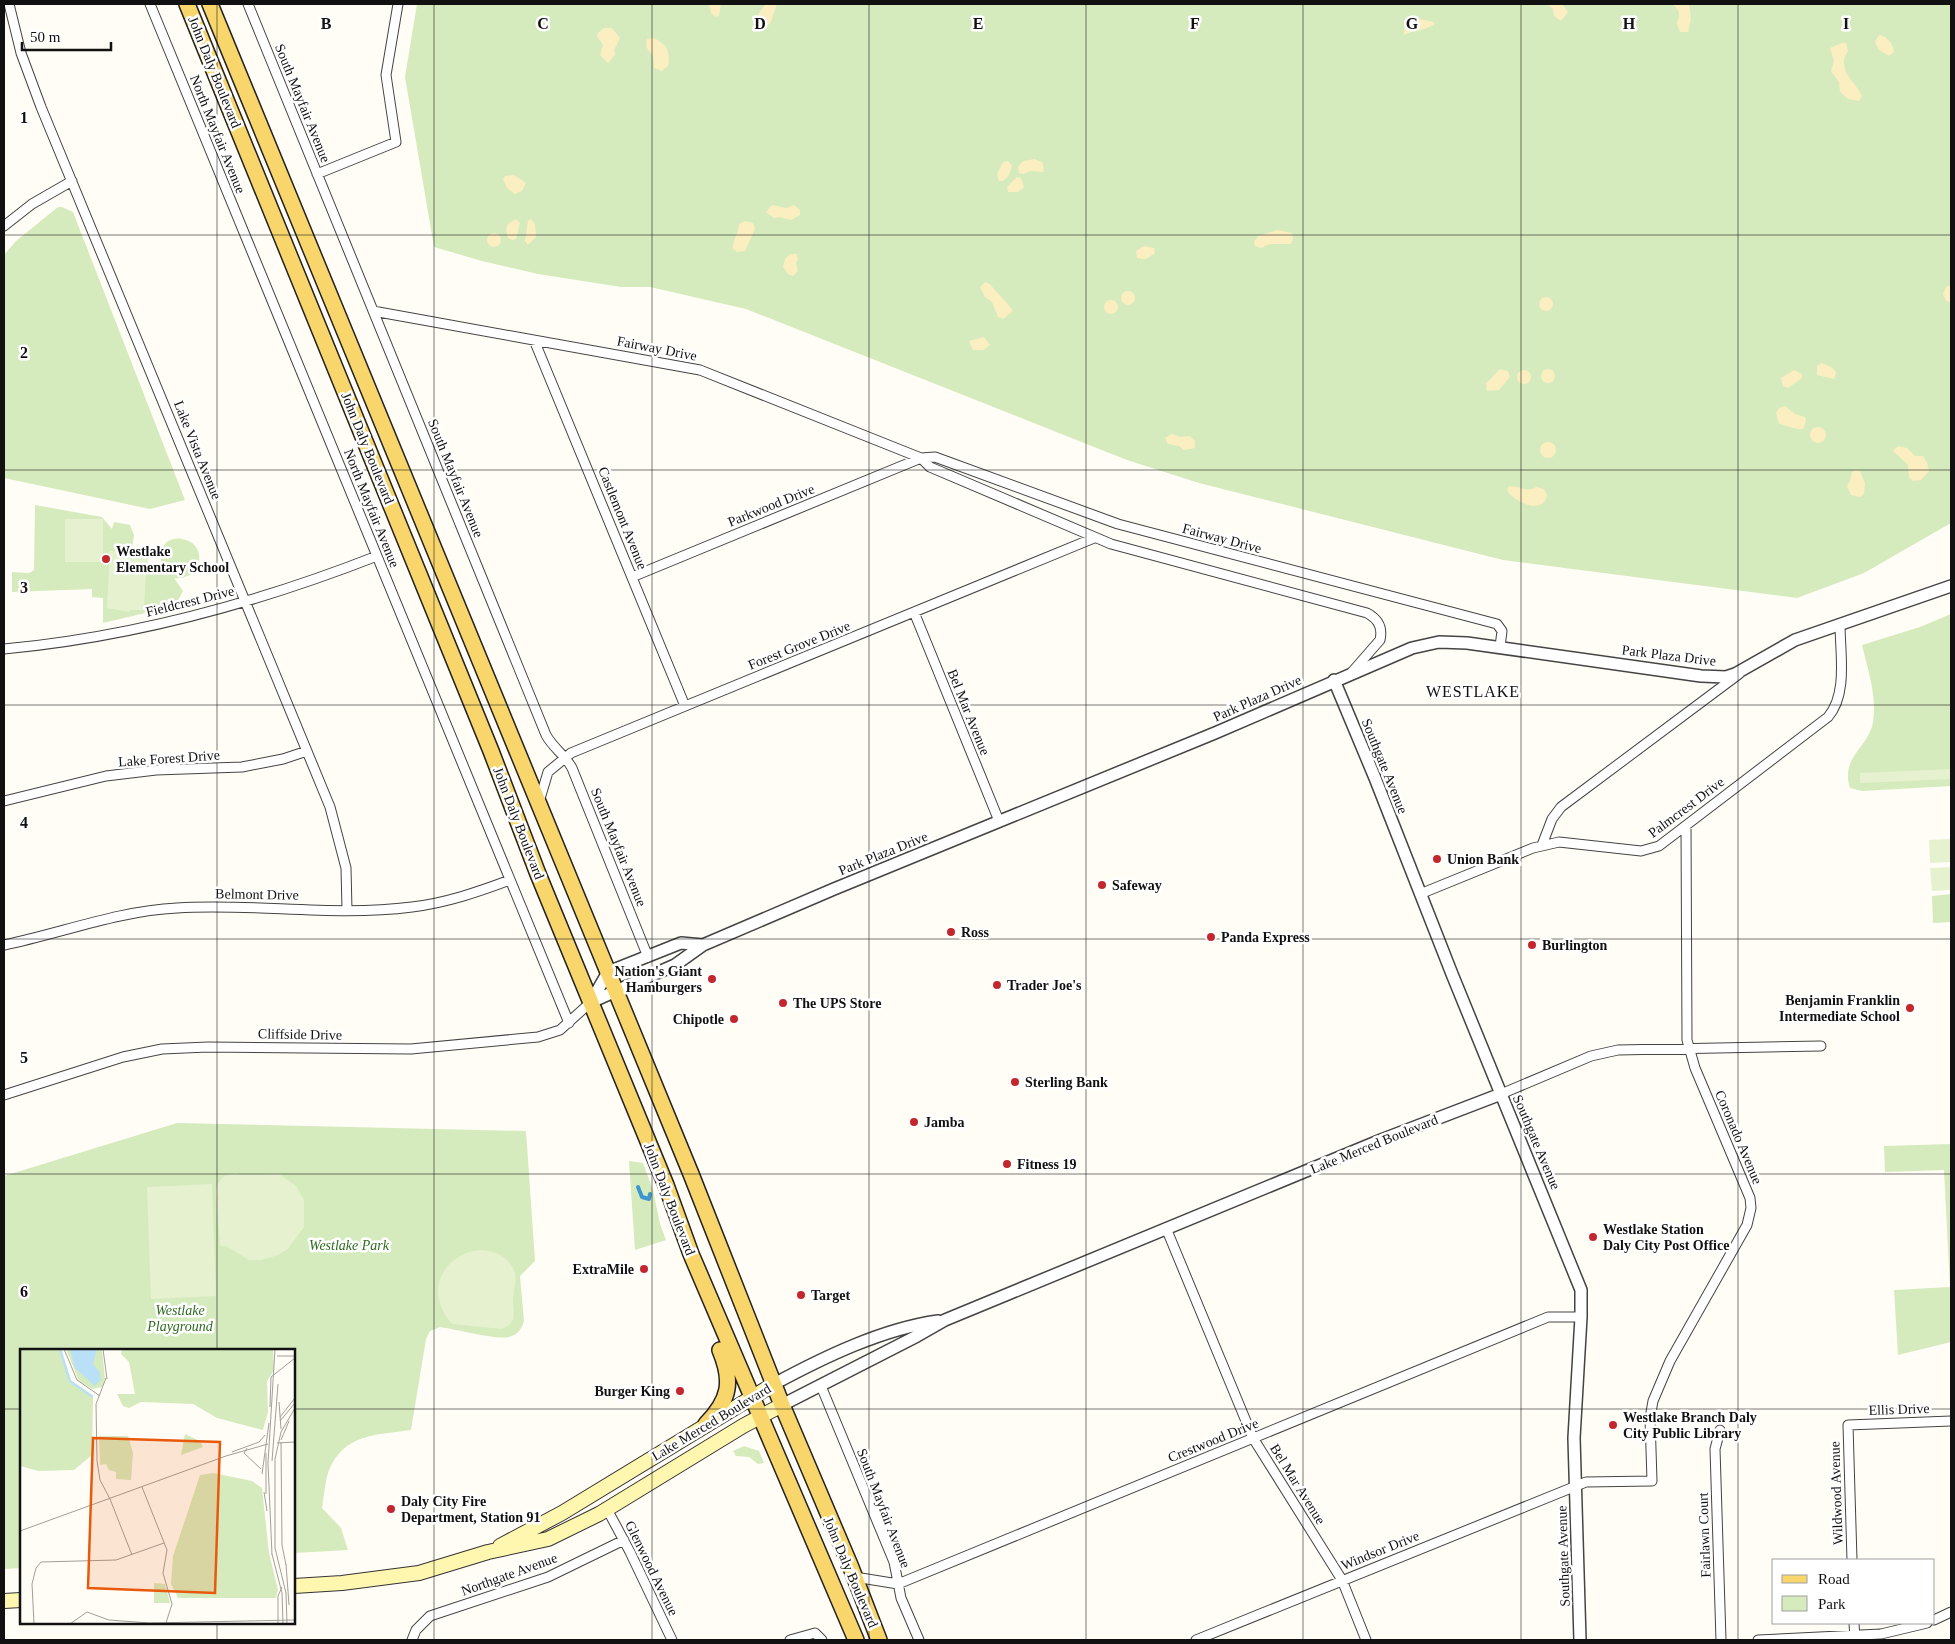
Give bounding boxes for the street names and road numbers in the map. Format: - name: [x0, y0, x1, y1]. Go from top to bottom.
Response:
- street label: John Daly Boulevard: [185, 14, 244, 130]
- street label: South Mayfair Avenue: [272, 42, 333, 165]
- street label: North Mayfair Avenue: [187, 73, 248, 196]
- street label: Fairway Drive: [616, 333, 698, 364]
- street label: John Daly Boulevard: [338, 390, 397, 506]
- street label: Lake Vista Avenue: [171, 399, 224, 502]
- street label: South Mayfair Avenue: [425, 417, 486, 540]
- street label: North Mayfair Avenue: [341, 447, 402, 570]
- street label: Castlemont Avenue: [595, 465, 650, 572]
- street label: Parkwood Drive: [726, 481, 817, 530]
- street label: Fairway Drive: [1181, 521, 1263, 556]
- street label: Fieldcrest Drive: [144, 583, 236, 620]
- street label: Forest Grove Drive: [746, 618, 852, 673]
- street label: Park Plaza Drive: [1621, 642, 1717, 669]
- street label: Bel Mar Avenue: [944, 667, 993, 757]
- street label: Park Plaza Drive: [1211, 672, 1304, 725]
- street label: Southgate Avenue: [1359, 716, 1410, 816]
- street label: Lake Forest Drive: [118, 747, 220, 770]
- street label: John Daly Boulevard: [490, 765, 547, 881]
- street label: Palmcrest Drive: [1646, 774, 1727, 841]
- street label: South Mayfair Avenue: [588, 786, 649, 909]
- street label: Park Plaza Drive: [836, 829, 930, 878]
- street label: Belmont Drive: [215, 886, 299, 903]
- street label: Cliffside Drive: [258, 1026, 342, 1043]
- street label: Coronado Avenue: [1712, 1088, 1765, 1186]
- street label: Southgate Avenue: [1510, 1093, 1563, 1192]
- street label: Lake Merced Boulevard: [1308, 1112, 1440, 1177]
- street label: John Daly Boulevard: [641, 1141, 698, 1257]
- street label: Lake Merced Boulevard: [649, 1381, 773, 1464]
- street label: Ellis Drive: [1868, 1401, 1930, 1418]
- street label: Crestwood Drive: [1166, 1416, 1261, 1465]
- street label: Bel Mar Avenue: [1267, 1441, 1328, 1527]
- street label: Wildwood Avenue: [1827, 1441, 1846, 1545]
- street label: South Mayfair Avenue: [854, 1446, 913, 1570]
- street label: Fairlawn Court: [1696, 1492, 1713, 1578]
- street label: Southgate Avenue: [1554, 1505, 1573, 1607]
- street label: John Daly Boulevard: [820, 1515, 881, 1630]
- street label: Glenwood Avenue: [622, 1518, 681, 1618]
- street label: Windsor Drive: [1339, 1528, 1421, 1573]
- street label: Northgate Avenue: [459, 1550, 559, 1599]

